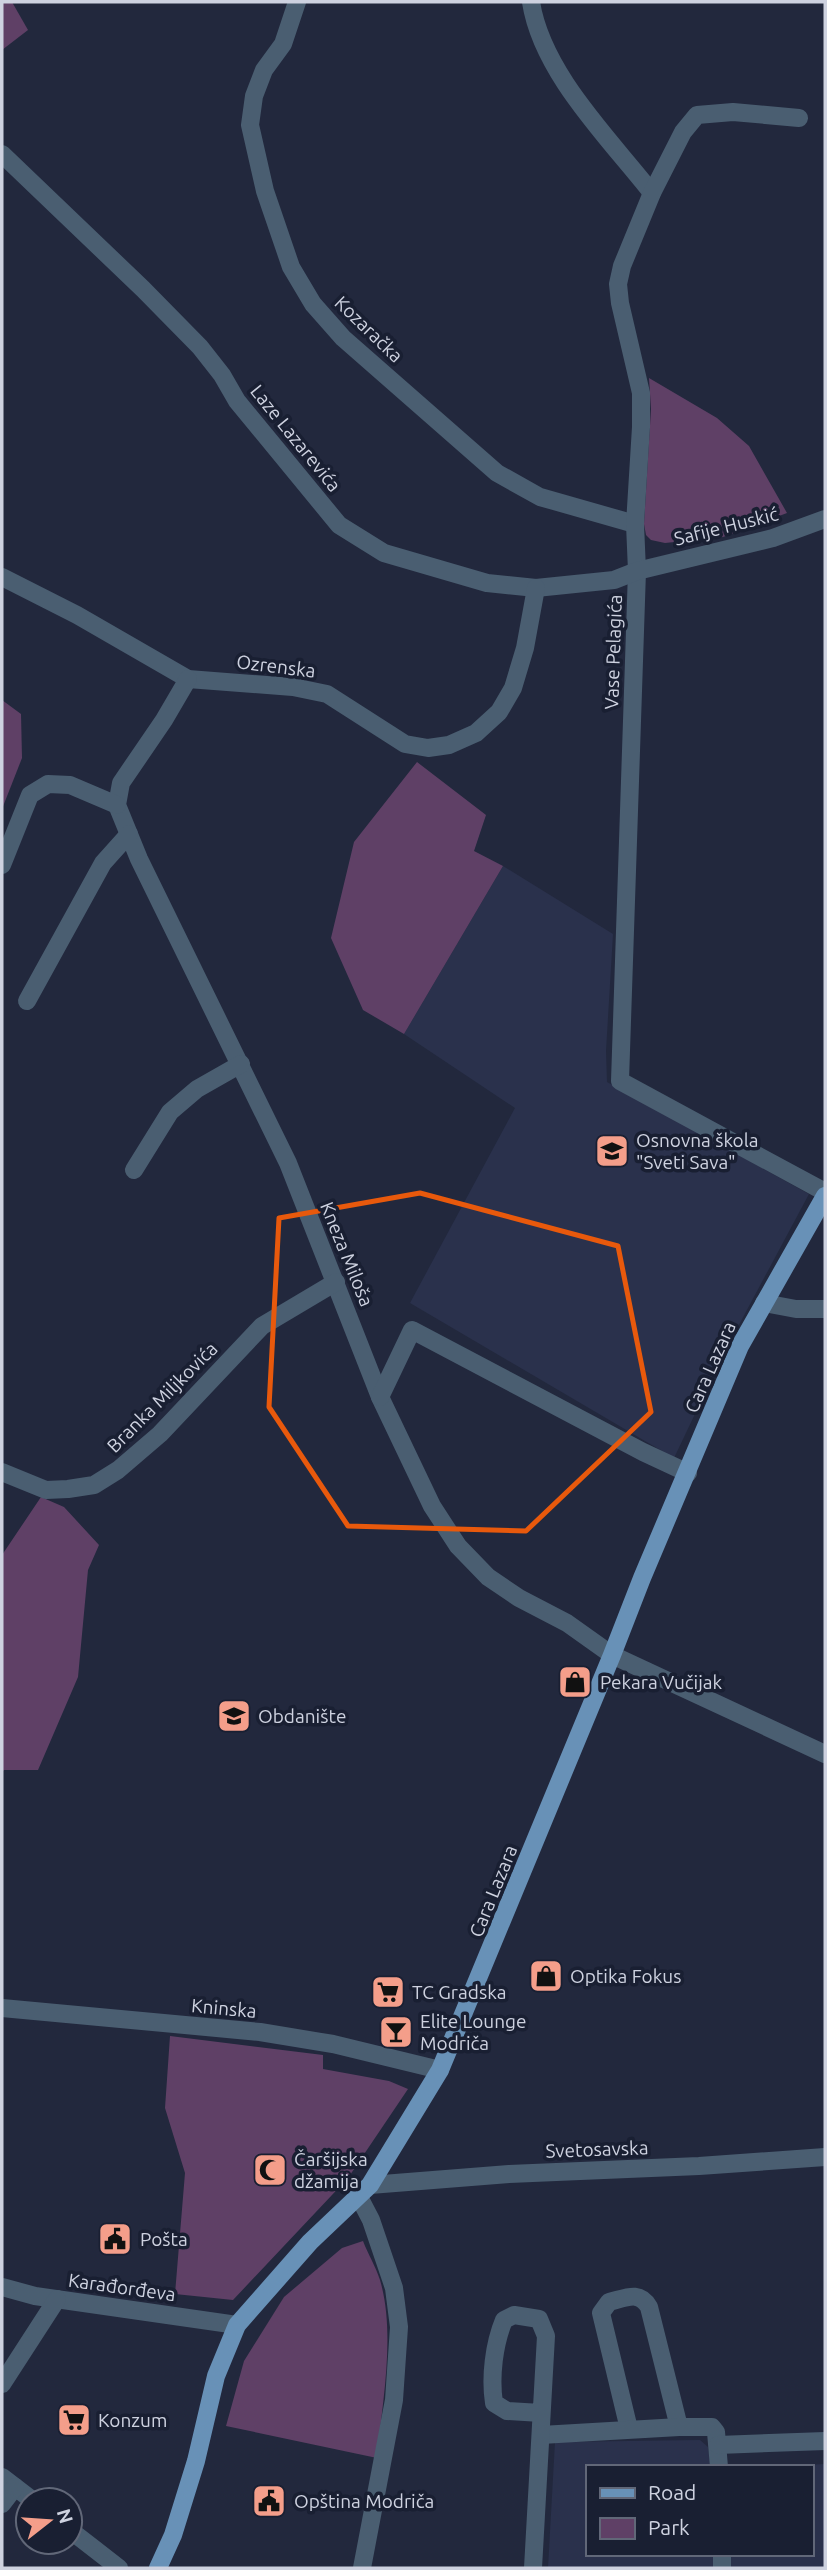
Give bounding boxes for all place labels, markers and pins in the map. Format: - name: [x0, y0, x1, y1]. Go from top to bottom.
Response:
- place label: Osnovna škola "Sveti Sava": [636, 1129, 759, 1173]
- school or university icon: Osnovna škola "Sveti Sava": [593, 1132, 631, 1170]
- shop icon: Pekara Vučijak: [556, 1663, 594, 1701]
- place label: Pekara Vučijak: [600, 1671, 723, 1693]
- school or university icon: Obdanište: [215, 1697, 253, 1735]
- place label: Obdanište: [258, 1705, 346, 1727]
- shop icon: Optika Fokus: [527, 1957, 565, 1995]
- place label: Optika Fokus: [570, 1965, 681, 1987]
- supermarket icon: TC Gradska: [369, 1973, 407, 2011]
- place label: TC Gradska: [412, 1981, 507, 2003]
- place label: Elite Lounge Modriča: [420, 2010, 526, 2054]
- bar icon: Elite Lounge Modriča: [377, 2013, 415, 2051]
- place label: Čaršijska džamija: [294, 2148, 368, 2192]
- mosque icon: Čaršijska džamija: [251, 2151, 289, 2189]
- public building icon: Pošta: [96, 2220, 134, 2258]
- place label: Pošta: [140, 2228, 188, 2250]
- supermarket icon: Konzum: [55, 2401, 93, 2439]
- place label: Konzum: [98, 2409, 167, 2431]
- public building icon: Opština Modriča: [250, 2482, 288, 2520]
- place label: Opština Modriča: [294, 2490, 434, 2512]

